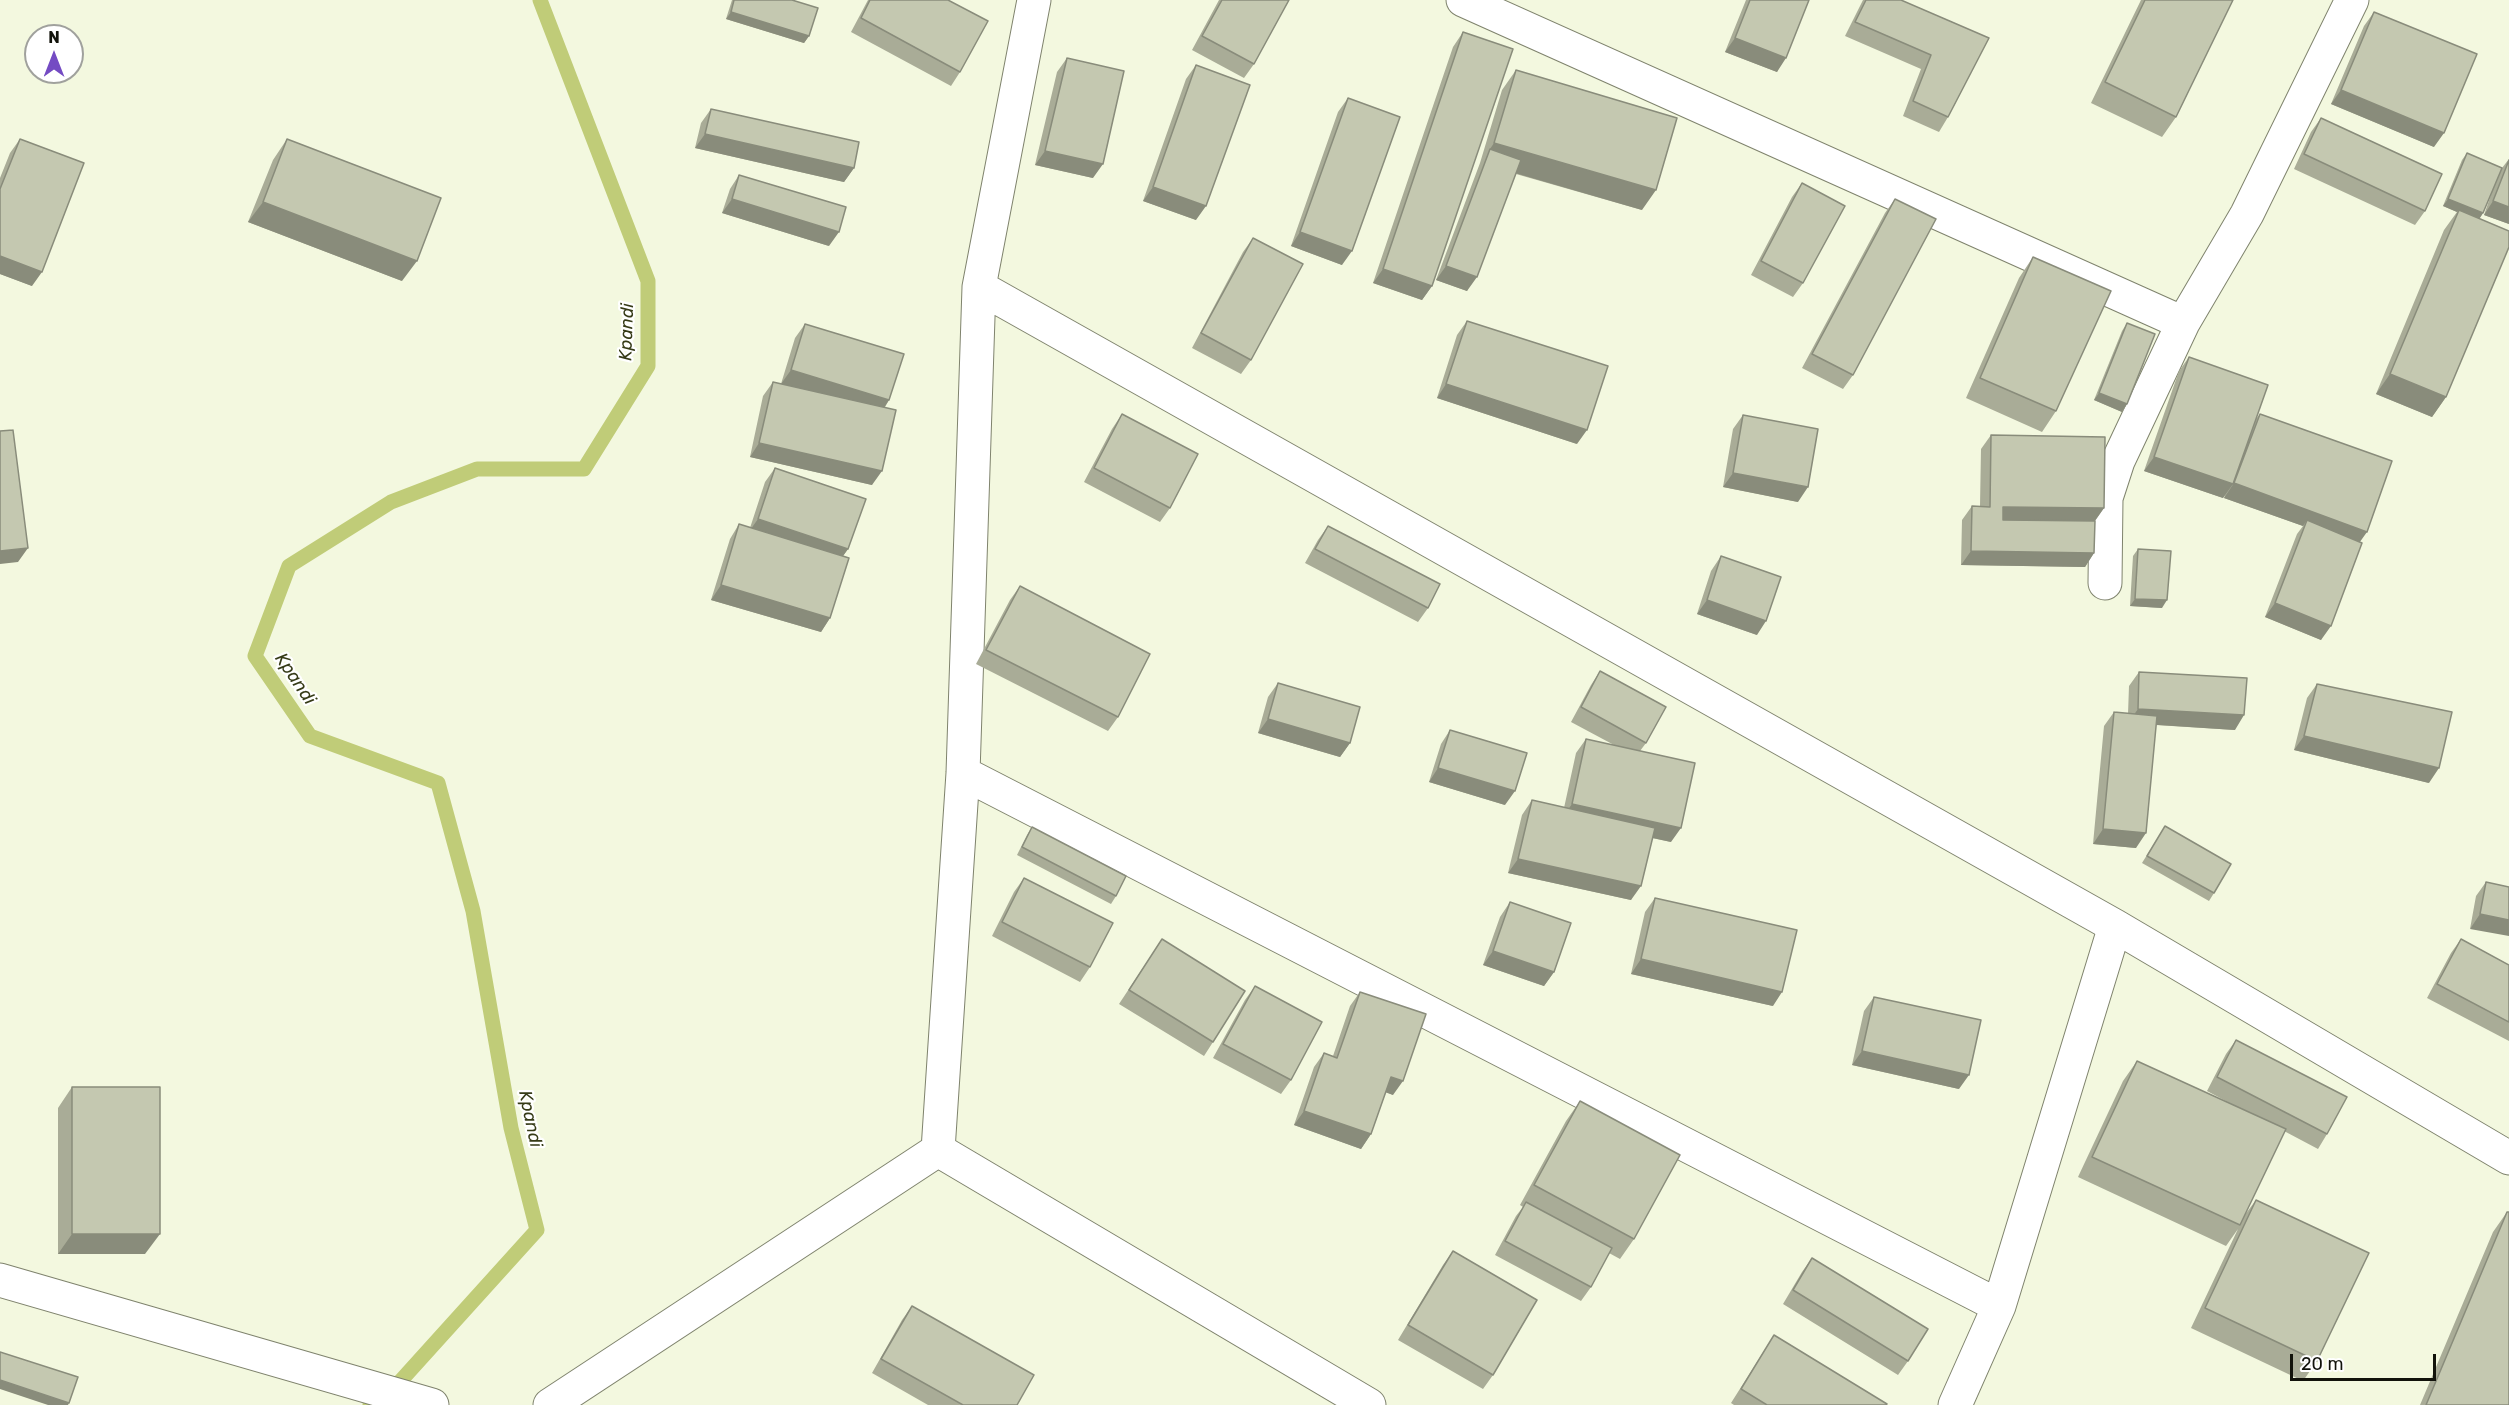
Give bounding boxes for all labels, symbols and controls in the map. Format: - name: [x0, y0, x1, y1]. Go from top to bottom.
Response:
- north arrow: [24, 24, 84, 84]
- text: N: [48, 28, 60, 47]
- water label: Kpandi: [615, 303, 639, 361]
- water label: Kpandi: [270, 649, 320, 709]
- water label: Kpandi: [513, 1088, 547, 1150]
- scale bar: [2293, 1342, 2438, 1380]
- text: 20 m: [2301, 1353, 2343, 1375]

